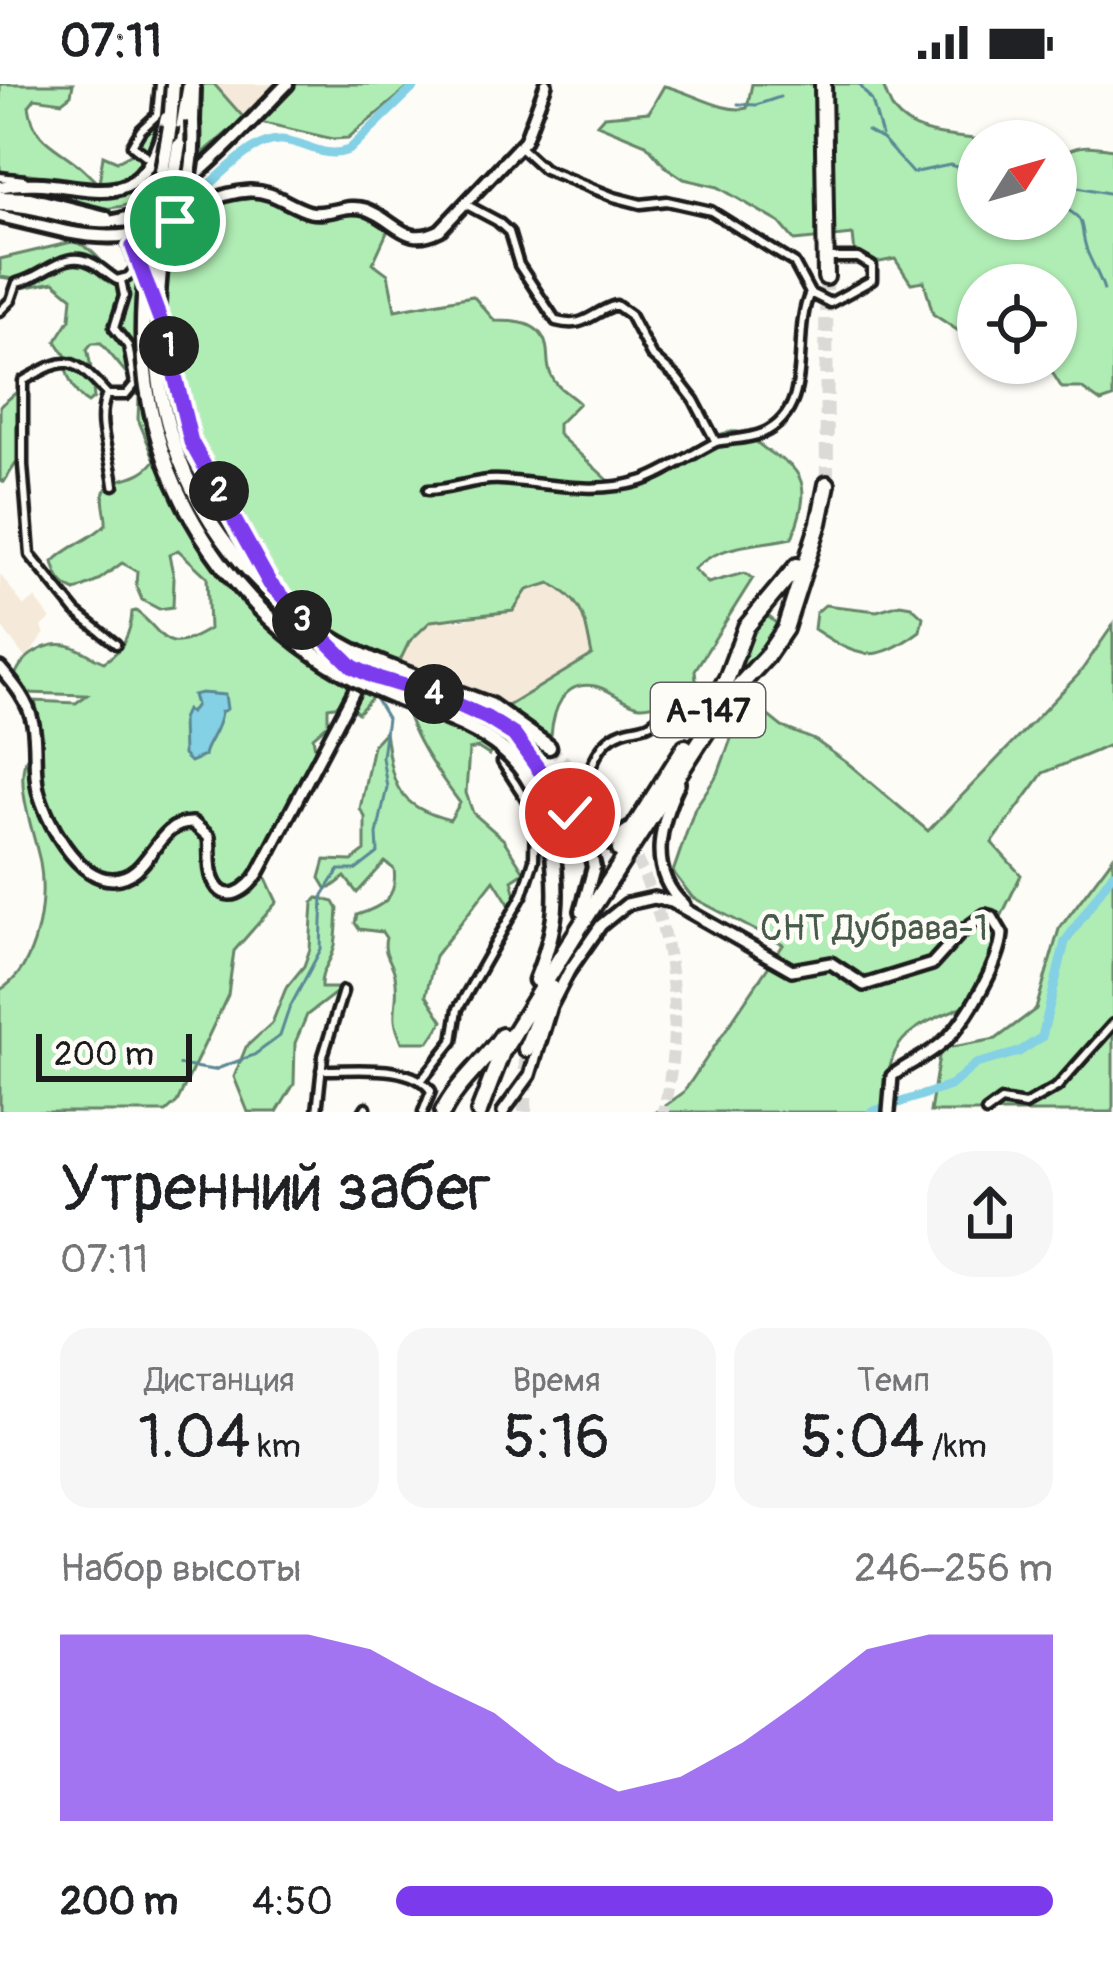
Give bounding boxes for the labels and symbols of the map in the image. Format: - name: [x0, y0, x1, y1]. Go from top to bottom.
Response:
- north arrow: [957, 120, 1077, 240]
- pin: [124, 170, 226, 272]
- pin: 1: [139, 316, 199, 376]
- pin: 2: [189, 461, 249, 521]
- pin: 3: [272, 590, 332, 650]
- pin: 4: [404, 664, 464, 724]
- road number: А-147: [651, 683, 765, 737]
- pin: [519, 762, 621, 864]
- park label: СНТ Дубрава-1: [760, 906, 988, 951]
- scale bar: [36, 1028, 192, 1081]

